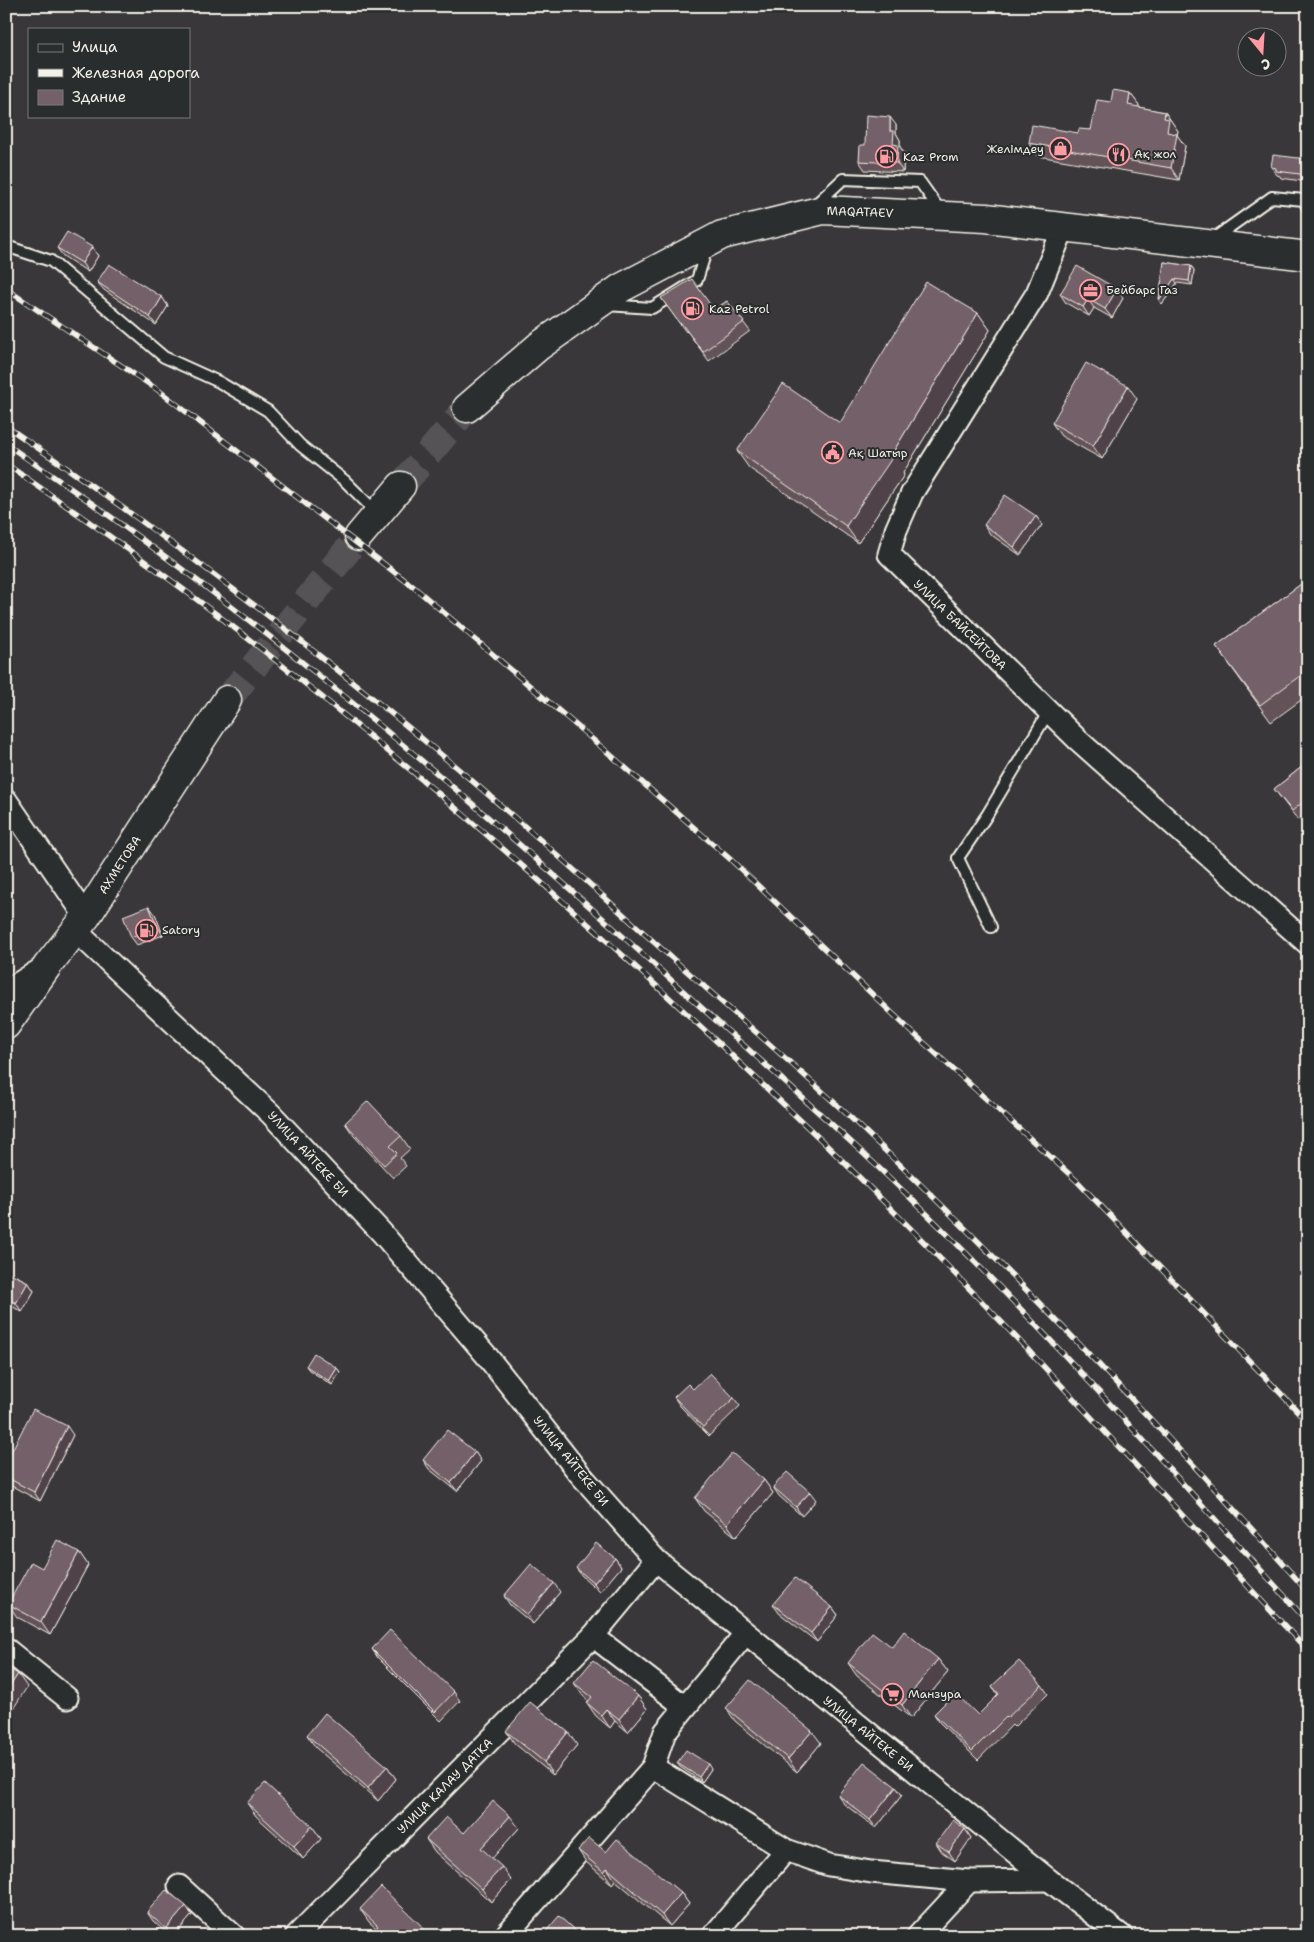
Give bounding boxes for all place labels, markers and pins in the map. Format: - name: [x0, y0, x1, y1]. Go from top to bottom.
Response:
- shop icon: Желімдеу: [1048, 137, 1072, 161]
- place label: Желімдеу: [987, 141, 1044, 157]
- restaurant icon: Ақ жол: [1106, 142, 1130, 166]
- fuel station icon: Kaz Prom: [875, 145, 899, 169]
- place label: Ақ жол: [1134, 146, 1177, 162]
- place label: Kaz Prom: [903, 149, 959, 165]
- office icon: Бейбарс Газ: [1078, 278, 1102, 302]
- place label: Бейбарс Газ: [1106, 282, 1178, 298]
- fuel station icon: Kaz Petrol: [681, 297, 705, 321]
- place label: Kaz Petrol: [709, 301, 770, 317]
- public building icon: Ақ Шатыр: [820, 441, 844, 465]
- place label: Ақ Шатыр: [848, 445, 908, 461]
- fuel station icon: Satory: [134, 918, 158, 942]
- place label: Satory: [162, 922, 200, 938]
- supermarket icon: Манзура: [880, 1682, 904, 1706]
- place label: Манзура: [908, 1686, 962, 1702]

